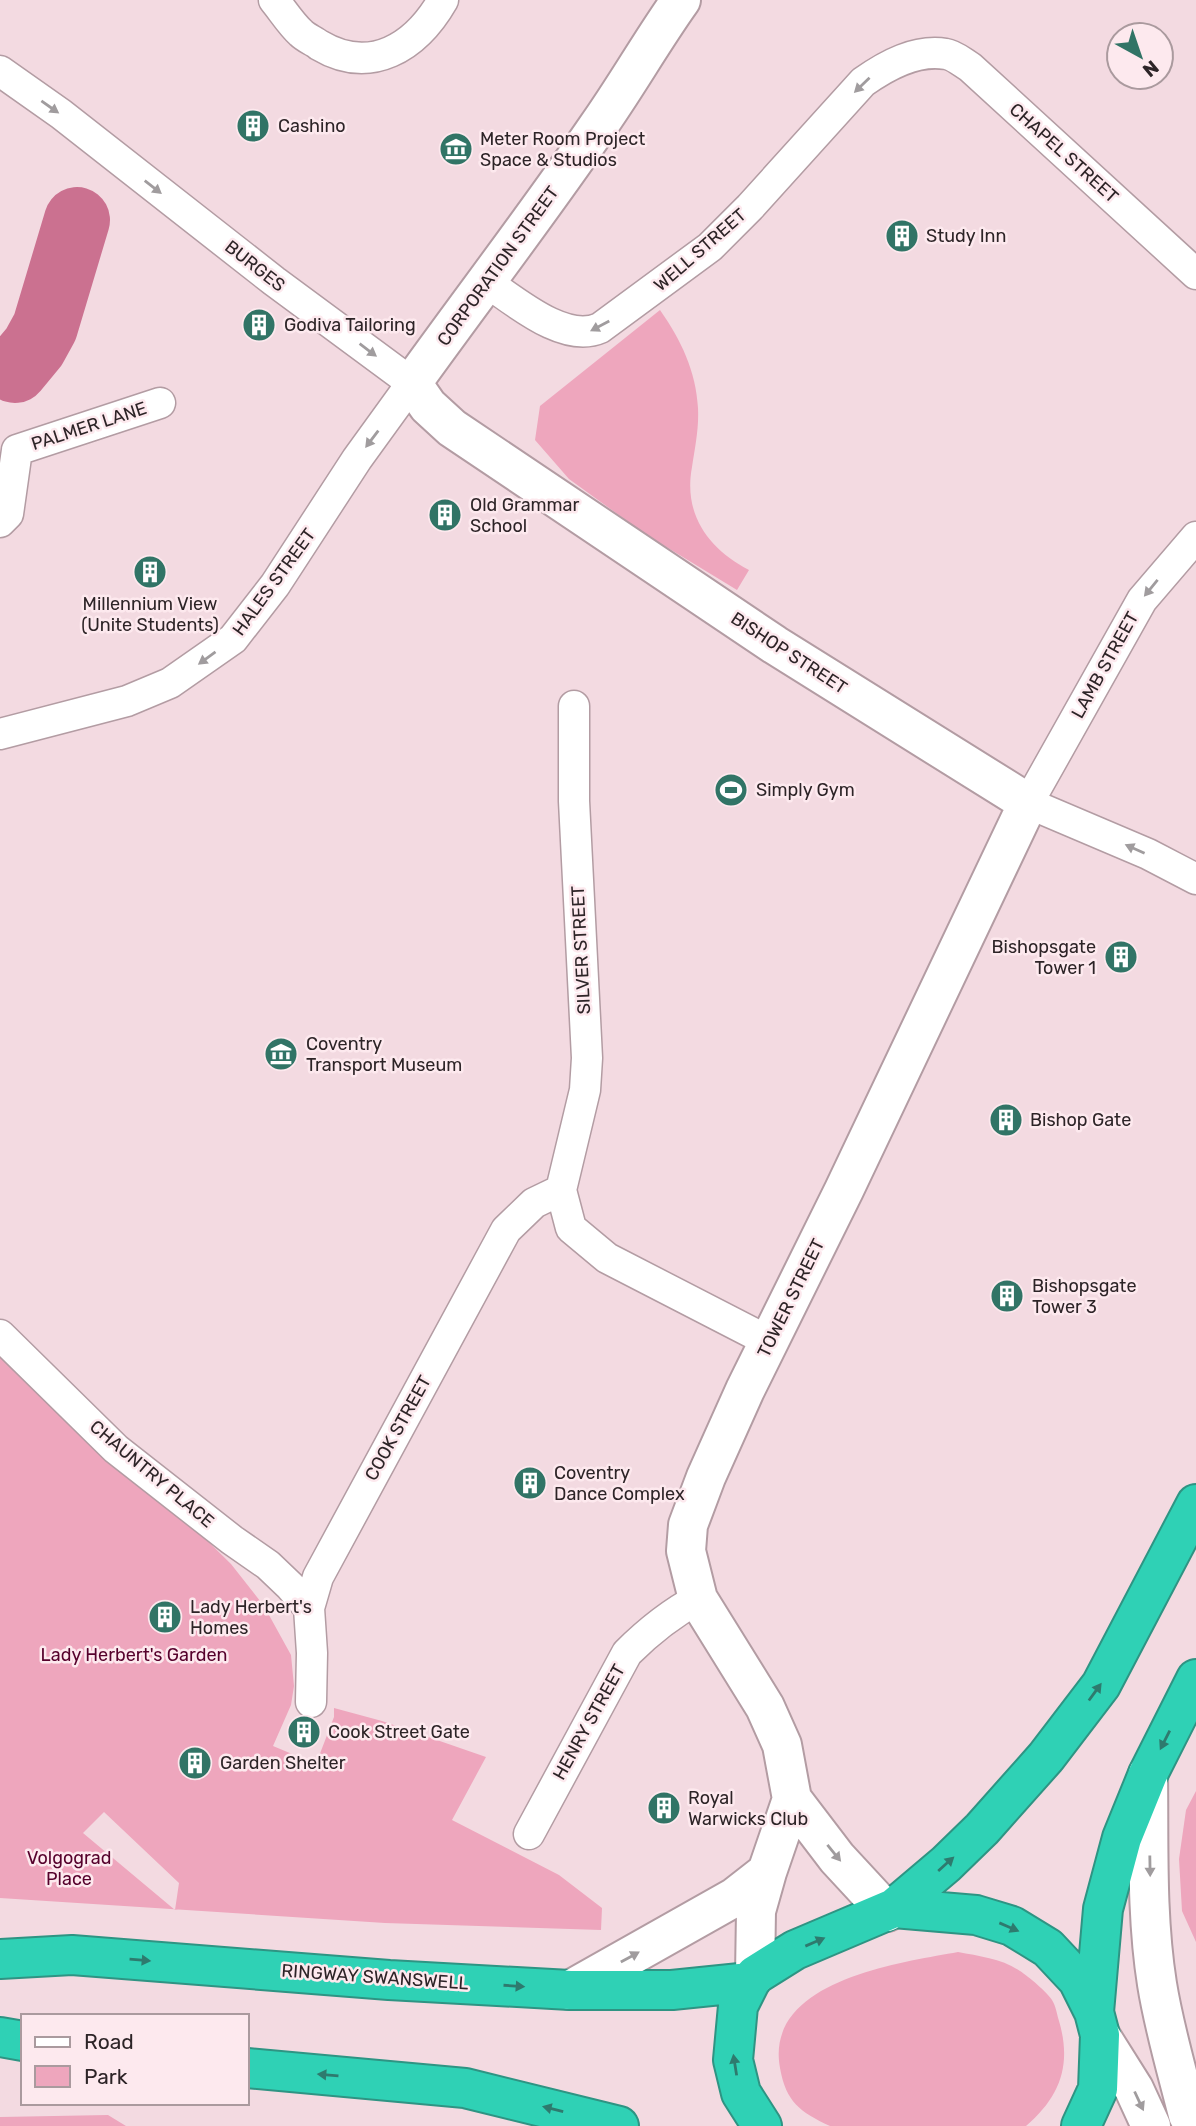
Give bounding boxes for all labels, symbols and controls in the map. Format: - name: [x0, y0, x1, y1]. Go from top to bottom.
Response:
- north arrow: [1105, 21, 1175, 91]
- text: N: [1138, 55, 1163, 82]
- one-way arrow: [853, 77, 870, 94]
- street label: CHAPEL STREET: [1005, 98, 1123, 208]
- one-way arrow: [41, 100, 60, 113]
- building icon: Cashino: [234, 107, 272, 145]
- place label: Cashino: [278, 115, 346, 137]
- place label: Meter Room Project Space & Studios: [480, 128, 645, 171]
- museum icon: Meter Room Project Space & Studios: [437, 130, 475, 168]
- one-way arrow: [144, 180, 162, 195]
- street label: CORPORATION STREET: [433, 182, 563, 350]
- street label: WELL STREET: [649, 204, 751, 296]
- building icon: Study Inn: [883, 217, 921, 255]
- place label: Study Inn: [926, 225, 1006, 247]
- street label: BURGES: [220, 236, 290, 296]
- building icon: Godiva Tailoring: [240, 306, 278, 344]
- place label: Godiva Tailoring: [284, 314, 416, 336]
- one-way arrow: [591, 320, 610, 332]
- one-way arrow: [359, 343, 377, 357]
- street label: PALMER LANE: [29, 397, 149, 455]
- one-way arrow: [366, 430, 380, 448]
- place label: Old Grammar School: [470, 494, 580, 537]
- building icon: Old Grammar School: [426, 496, 464, 534]
- street label: HALES STREET: [228, 524, 320, 640]
- building icon: Millennium View (Unite Students): [131, 553, 169, 591]
- one-way arrow: [1144, 579, 1159, 597]
- place label: Millennium View (Unite Students): [81, 593, 219, 636]
- street label: BISHOP STREET: [727, 607, 851, 699]
- street label: LAMB STREET: [1067, 608, 1143, 722]
- one-way arrow: [198, 651, 216, 665]
- sports icon: Simply Gym: [712, 771, 750, 809]
- place label: Simply Gym: [756, 779, 855, 801]
- one-way arrow: [1125, 843, 1145, 855]
- street label: SILVER STREET: [567, 885, 595, 1015]
- place label: Bishopsgate Tower 1: [992, 936, 1096, 979]
- building icon: Bishopsgate Tower 1: [1102, 938, 1140, 976]
- place label: Coventry Transport Museum: [306, 1033, 462, 1076]
- museum icon: Coventry Transport Museum: [262, 1035, 300, 1073]
- building icon: Bishop Gate: [987, 1101, 1025, 1139]
- place label: Bishop Gate: [1030, 1109, 1131, 1131]
- street label: TOWER STREET: [753, 1235, 829, 1361]
- place label: Bishopsgate Tower 3: [1032, 1275, 1136, 1318]
- building icon: Bishopsgate Tower 3: [988, 1277, 1026, 1315]
- street label: COOK STREET: [360, 1372, 436, 1484]
- street label: CHAUNTRY PLACE: [85, 1416, 219, 1532]
- place label: Coventry Dance Complex: [554, 1462, 685, 1505]
- building icon: Coventry Dance Complex: [511, 1464, 549, 1502]
- place label: Lady Herbert's Homes: [190, 1596, 312, 1639]
- building icon: Lady Herbert's Homes: [146, 1598, 184, 1636]
- park label: Lady Herbert's Garden: [41, 1644, 227, 1666]
- street label: HENRY STREET: [548, 1660, 630, 1784]
- one-way arrow: [1088, 1683, 1102, 1701]
- building icon: Cook Street Gate: [285, 1713, 323, 1751]
- place label: Cook Street Gate: [328, 1721, 470, 1743]
- one-way arrow: [1159, 1730, 1170, 1750]
- building icon: Garden Shelter: [176, 1744, 214, 1782]
- place label: Garden Shelter: [220, 1752, 346, 1774]
- place label: Royal Warwicks Club: [688, 1787, 808, 1830]
- building icon: Royal Warwicks Club: [645, 1789, 683, 1827]
- one-way arrow: [826, 1844, 841, 1862]
- park label: Volgograd Place: [27, 1847, 111, 1890]
- one-way arrow: [937, 1856, 954, 1872]
- one-way arrow: [1144, 1856, 1155, 1878]
- one-way arrow: [999, 1921, 1019, 1933]
- one-way arrow: [805, 1936, 825, 1948]
- one-way arrow: [620, 1951, 639, 1963]
- one-way arrow: [129, 1955, 151, 1966]
- street label: RINGWAY SWANSWELL: [281, 1959, 469, 1995]
- one-way arrow: [503, 1981, 525, 1992]
- legend: [21, 2014, 248, 2105]
- text: Road: [84, 2029, 134, 2054]
- one-way arrow: [729, 2054, 740, 2076]
- text: Park: [84, 2064, 128, 2089]
- one-way arrow: [317, 2069, 339, 2080]
- one-way arrow: [1133, 2091, 1145, 2111]
- one-way arrow: [542, 2103, 564, 2114]

